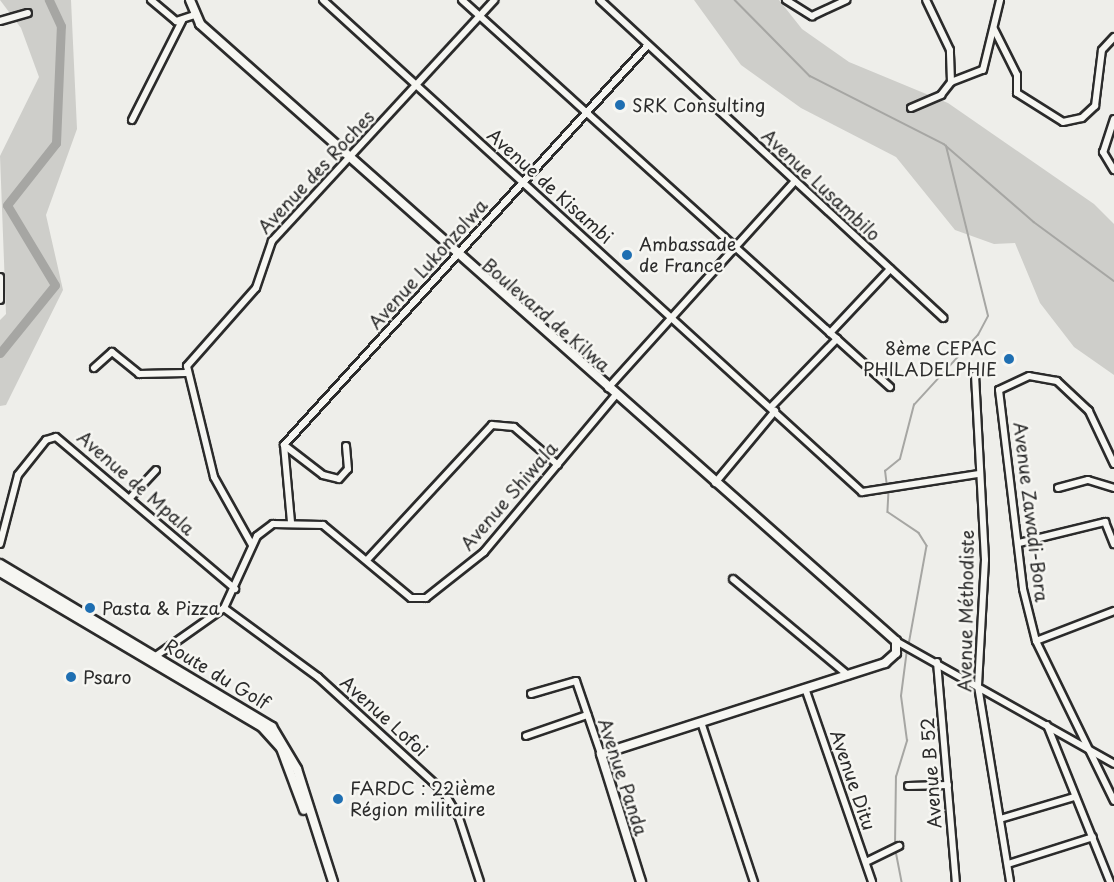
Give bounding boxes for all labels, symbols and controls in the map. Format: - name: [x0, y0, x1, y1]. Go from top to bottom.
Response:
- place label: SRK Consulting: [632, 94, 766, 116]
- marker: SRK Consulting: [613, 98, 627, 112]
- street label: Avenue des Roches: [253, 106, 379, 238]
- street label: Avenue de Kisambi: [483, 124, 617, 248]
- street label: Avenue Lusambilo: [758, 125, 884, 245]
- street label: Avenue Lukonzolwa: [364, 195, 492, 333]
- place label: Ambassade de France: [639, 234, 736, 276]
- marker: Ambassade de France: [620, 248, 634, 262]
- street label: Boulevard de Kilwa: [477, 253, 615, 377]
- place label: 8ème CEPAC PHILADELPHIE: [863, 338, 997, 380]
- marker: 8ème CEPAC PHILADELPHIE: [1002, 352, 1016, 366]
- street label: Avenue Zawadi-Bora: [1009, 421, 1053, 603]
- street label: Avenue de Mpala: [73, 426, 199, 540]
- street label: Avenue Shiwala: [456, 438, 562, 554]
- street label: Avenue Méthodiste: [954, 529, 978, 693]
- place label: Pasta & Pizza: [102, 597, 220, 619]
- marker: Pasta & Pizza: [83, 601, 97, 615]
- street label: Route du Golf: [160, 634, 274, 714]
- place label: Psaro: [83, 666, 132, 688]
- marker: Psaro: [64, 670, 78, 684]
- street label: Avenue Lofoi: [336, 672, 432, 760]
- street label: Avenue Panda: [594, 716, 652, 838]
- street label: Avenue B 52: [916, 718, 946, 828]
- street label: Avenue Ditu: [826, 727, 880, 833]
- place label: FARDC : 22ième Région militaire: [350, 778, 496, 820]
- marker: FARDC : 22ième Région militaire: [331, 792, 345, 806]

